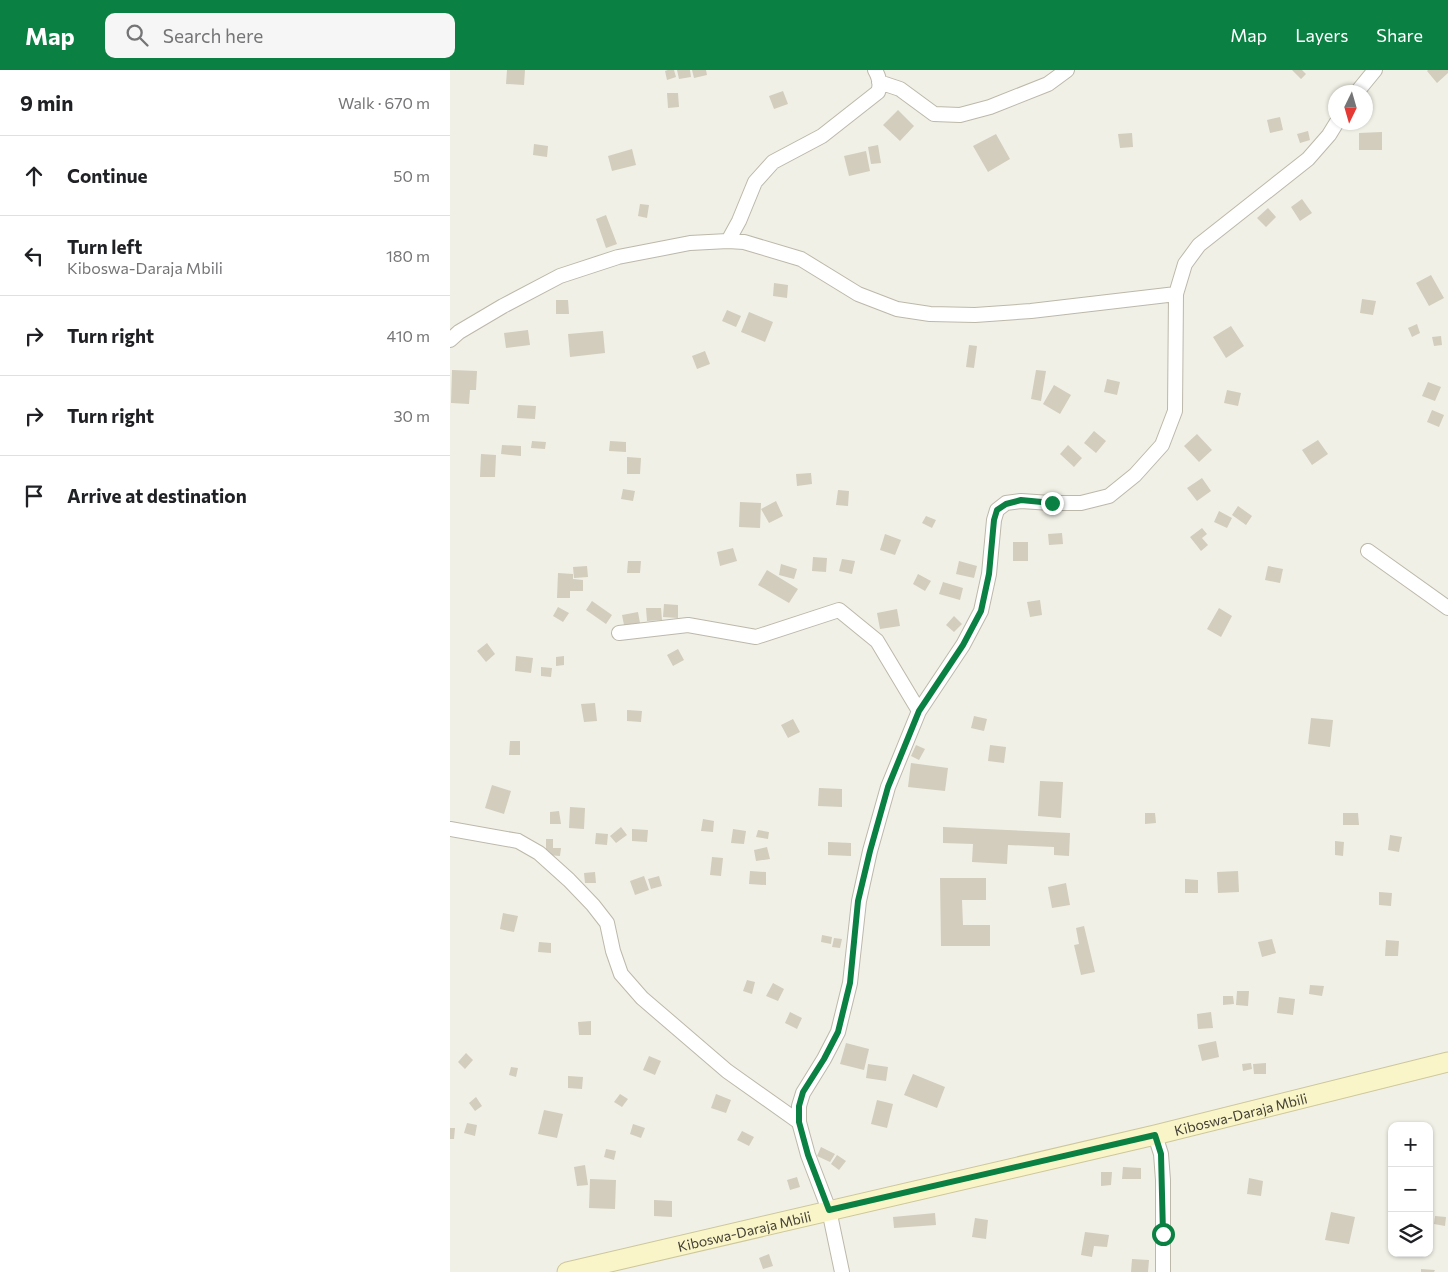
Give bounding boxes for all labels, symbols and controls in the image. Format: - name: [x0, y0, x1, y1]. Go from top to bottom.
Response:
- search box: [105, 13, 455, 58]
- text: Map: [25, 21, 75, 50]
- icon: search: [123, 21, 151, 49]
- text: Search here: [163, 24, 263, 47]
- text: Map: [1230, 24, 1267, 46]
- text: Layers: [1295, 24, 1348, 46]
- text: Share: [1376, 24, 1423, 46]
- north arrow: [1328, 85, 1373, 130]
- text: 9 min: [20, 90, 73, 115]
- text: Walk · 670 m: [338, 93, 430, 112]
- icon: ahead: [20, 162, 48, 190]
- text: Continue: [67, 164, 147, 187]
- text: 50 m: [393, 166, 430, 185]
- text: Turn left: [67, 235, 142, 258]
- icon: left: [20, 242, 48, 270]
- text: 180 m: [386, 246, 430, 265]
- text: Kiboswa-Daraja Mbili: [67, 258, 223, 277]
- icon: right: [20, 322, 48, 350]
- text: Turn right: [67, 324, 154, 347]
- text: 410 m: [387, 326, 430, 345]
- icon: right: [20, 402, 48, 430]
- text: Turn right: [67, 404, 154, 427]
- text: 30 m: [393, 406, 430, 425]
- icon: arrive: [20, 482, 48, 510]
- text: Arrive at destination: [67, 484, 247, 507]
- route end: [1041, 492, 1064, 515]
- street label: Kiboswa-Daraja Mbili: [1172, 1089, 1309, 1138]
- map controls: [1388, 1122, 1433, 1257]
- button: +: [1388, 1122, 1433, 1167]
- button: −: [1388, 1167, 1433, 1212]
- street label: Kiboswa-Daraja Mbili: [676, 1207, 813, 1254]
- button: layers: [1388, 1212, 1433, 1257]
- route start: [1152, 1223, 1175, 1246]

